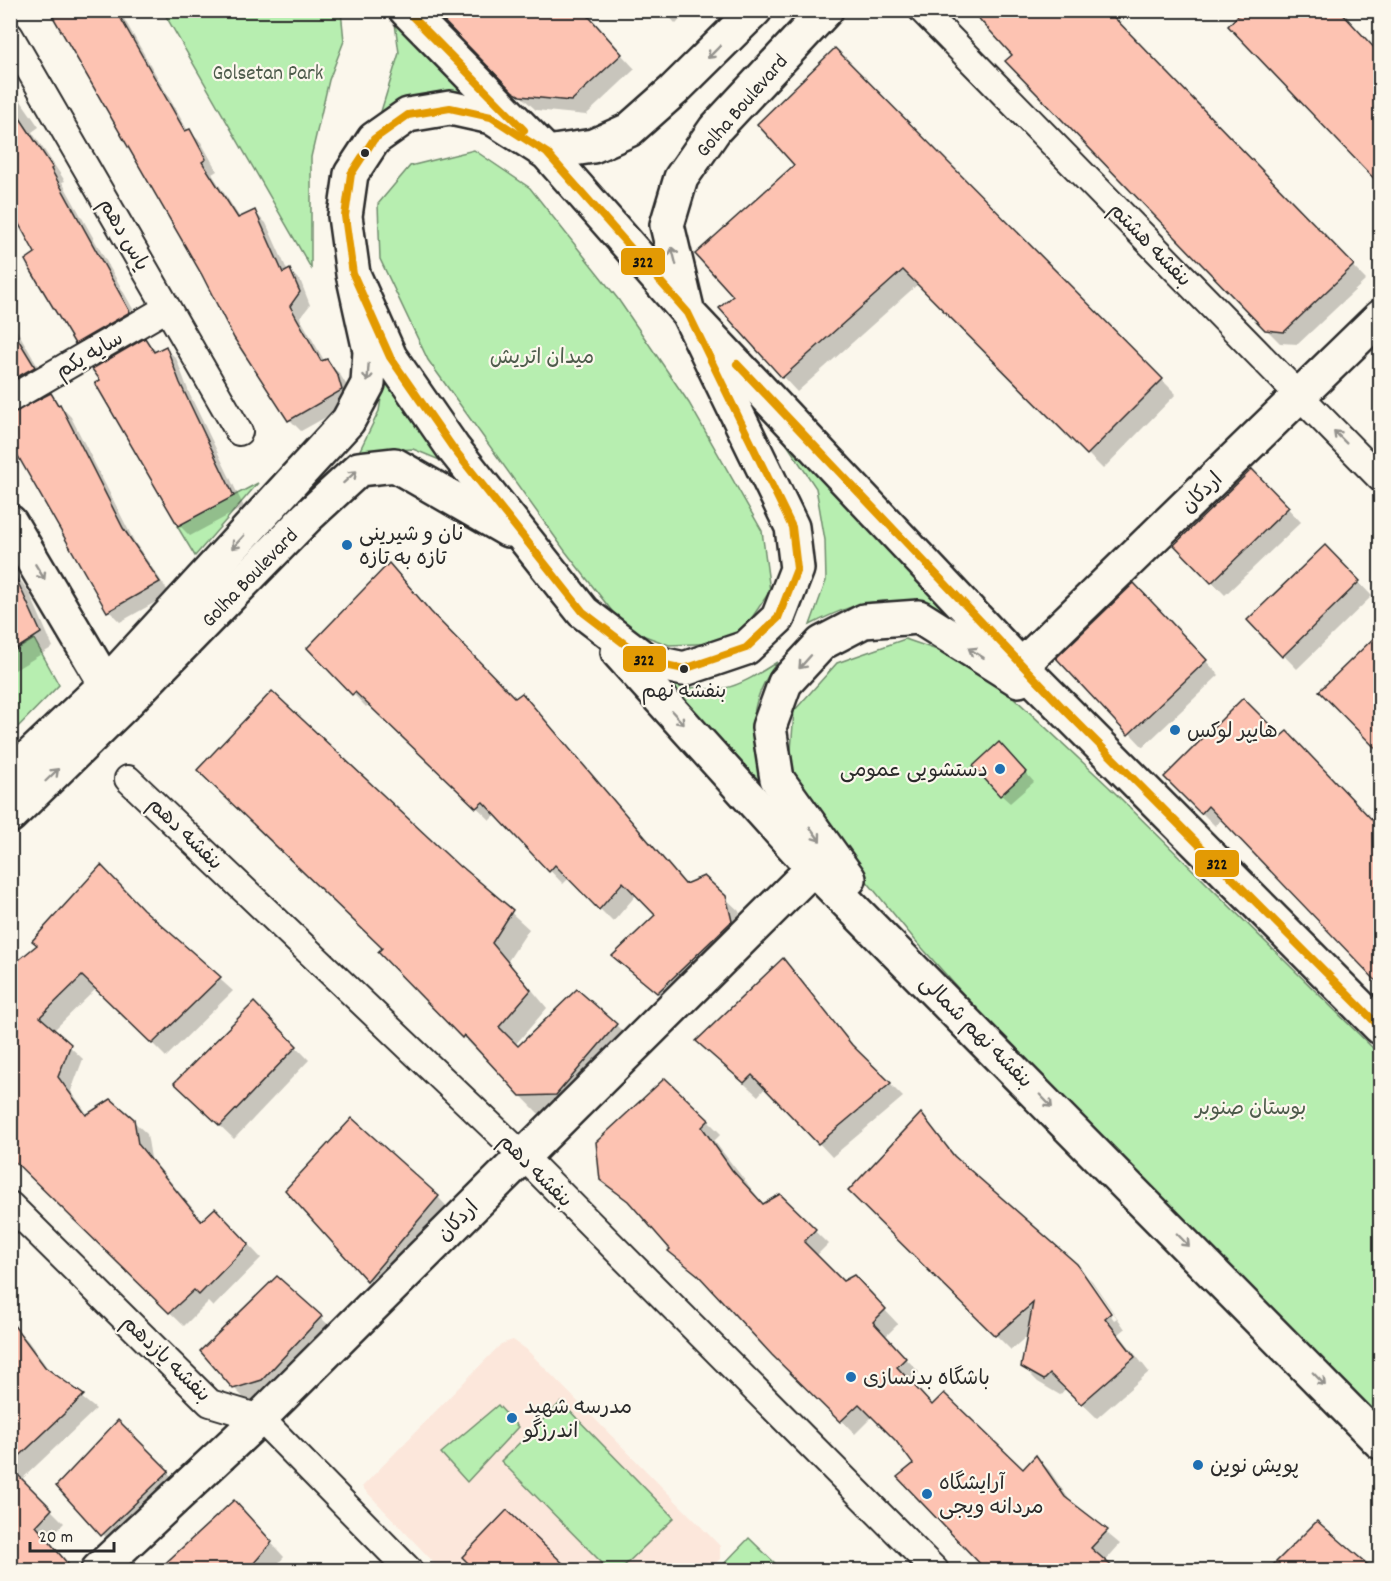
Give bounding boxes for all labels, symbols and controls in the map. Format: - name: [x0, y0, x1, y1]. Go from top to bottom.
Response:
- one-way arrow: [706, 44, 721, 59]
- street label: Golha Boulevard: [690, 49, 797, 165]
- park label: Golsetan Park: [213, 60, 323, 90]
- unlabelled marker: [359, 147, 371, 159]
- street label: یاس دهم: [89, 193, 155, 278]
- street label: بنفشه هشتم: [1101, 197, 1197, 295]
- line badge: 322: [620, 247, 666, 276]
- one-way arrow: [668, 247, 680, 266]
- text: 322: [632, 252, 654, 275]
- street label: سایه یکم: [51, 325, 130, 388]
- park label: میدان اتریش: [490, 344, 594, 374]
- one-way arrow: [363, 362, 374, 382]
- one-way arrow: [1333, 430, 1348, 445]
- street label: اردکان: [1175, 467, 1231, 522]
- one-way arrow: [342, 470, 357, 484]
- place label: نان و شیرینی تازه به تازه: [359, 521, 463, 575]
- street label: Golha Boulevard: [196, 523, 306, 636]
- one-way arrow: [231, 534, 245, 549]
- marker: نان و شیرینی تازه به تازه: [340, 538, 354, 552]
- one-way arrow: [35, 563, 47, 580]
- line badge: 322: [622, 645, 667, 673]
- one-way arrow: [968, 646, 985, 658]
- text: 322: [633, 650, 655, 673]
- one-way arrow: [798, 654, 812, 669]
- marker: بنفشه نهم: [678, 663, 690, 675]
- place label: بنفشه نهم: [642, 679, 726, 707]
- one-way arrow: [671, 710, 685, 725]
- place label: هایپر لوکس: [1187, 718, 1278, 748]
- marker: هایپر لوکس: [1168, 723, 1182, 737]
- place label: دستشویی عمومی: [840, 757, 988, 787]
- marker: دستشویی عمومی: [993, 762, 1007, 776]
- one-way arrow: [45, 768, 60, 783]
- street label: بنفشه دهم: [139, 792, 228, 879]
- one-way arrow: [809, 825, 822, 841]
- line badge: 322: [1194, 849, 1240, 878]
- text: 322: [1206, 854, 1228, 877]
- street label: بنفشه نهم شمالی: [911, 970, 1038, 1097]
- one-way arrow: [1039, 1093, 1053, 1108]
- park label: بوستان صنوبر: [1194, 1095, 1306, 1125]
- street label: بنفشه دهم: [490, 1128, 578, 1216]
- street label: اردکان: [431, 1194, 487, 1250]
- one-way arrow: [1175, 1233, 1190, 1247]
- street label: بنفشه یازدهم: [113, 1310, 216, 1411]
- place label: باشگاه بدنسازی: [863, 1365, 990, 1395]
- marker: باشگاه بدنسازی: [844, 1370, 858, 1384]
- one-way arrow: [1312, 1372, 1326, 1387]
- place label: مدرسه شهید اندرزگو: [522, 1394, 632, 1448]
- marker: مدرسه شهید اندرزگو: [505, 1411, 519, 1425]
- place label: پویش نوین: [1210, 1453, 1299, 1483]
- marker: پویش نوین: [1191, 1458, 1205, 1472]
- place label: آرایشگاه مردانه ویجی: [939, 1470, 1044, 1524]
- marker: آرایشگاه مردانه ویجی: [920, 1487, 934, 1501]
- scale bar: [30, 1515, 114, 1553]
- text: 20 m: [39, 1526, 73, 1551]

